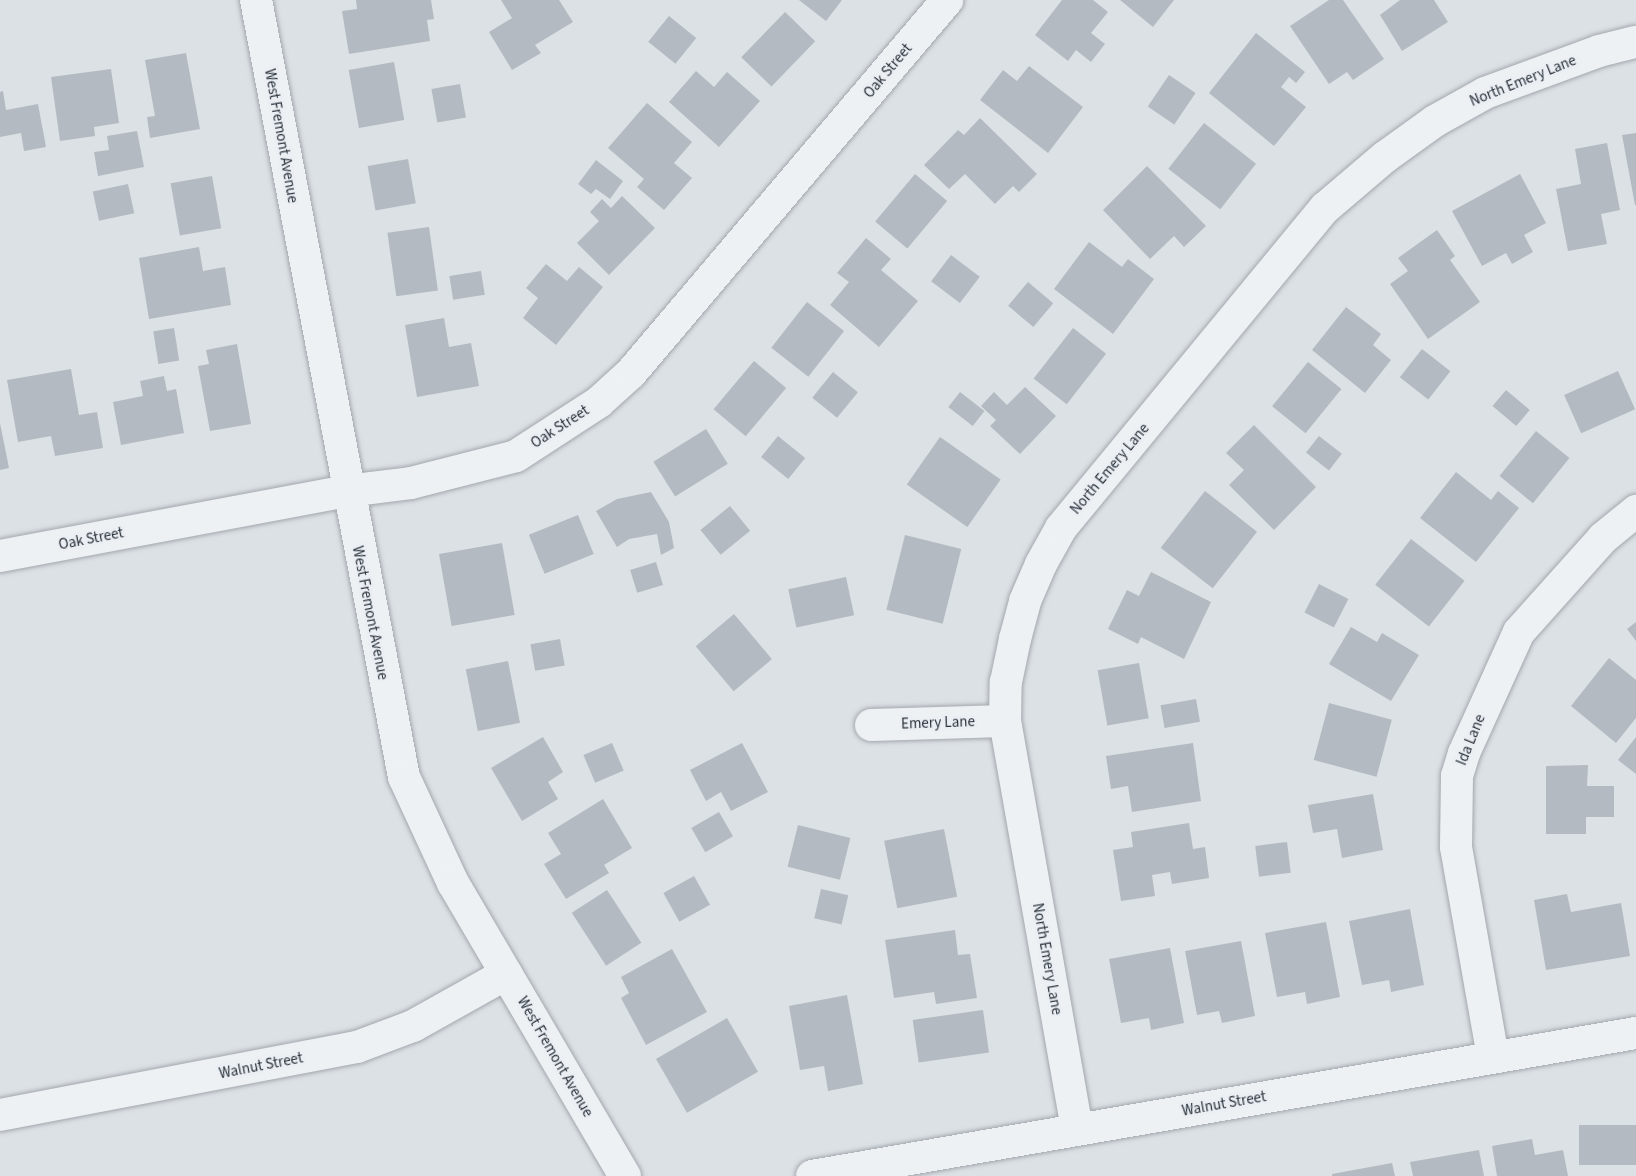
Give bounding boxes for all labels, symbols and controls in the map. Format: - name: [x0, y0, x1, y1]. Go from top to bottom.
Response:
- street label: Oak Street: [860, 40, 916, 102]
- street label: North Emery Lane: [1467, 51, 1579, 111]
- street label: West Fremont Avenue: [260, 67, 302, 205]
- street label: Oak Street: [528, 402, 592, 452]
- street label: North Emery Lane: [1067, 420, 1153, 518]
- street label: Oak Street: [57, 524, 125, 554]
- street label: West Fremont Avenue: [348, 545, 392, 681]
- street label: Ida Lane: [1453, 712, 1489, 768]
- street label: Emery Lane: [901, 713, 975, 733]
- street label: North Emery Lane: [1028, 902, 1066, 1016]
- street label: West Fremont Avenue: [513, 994, 597, 1120]
- street label: Walnut Street: [218, 1049, 304, 1083]
- street label: Walnut Street: [1181, 1088, 1267, 1120]

